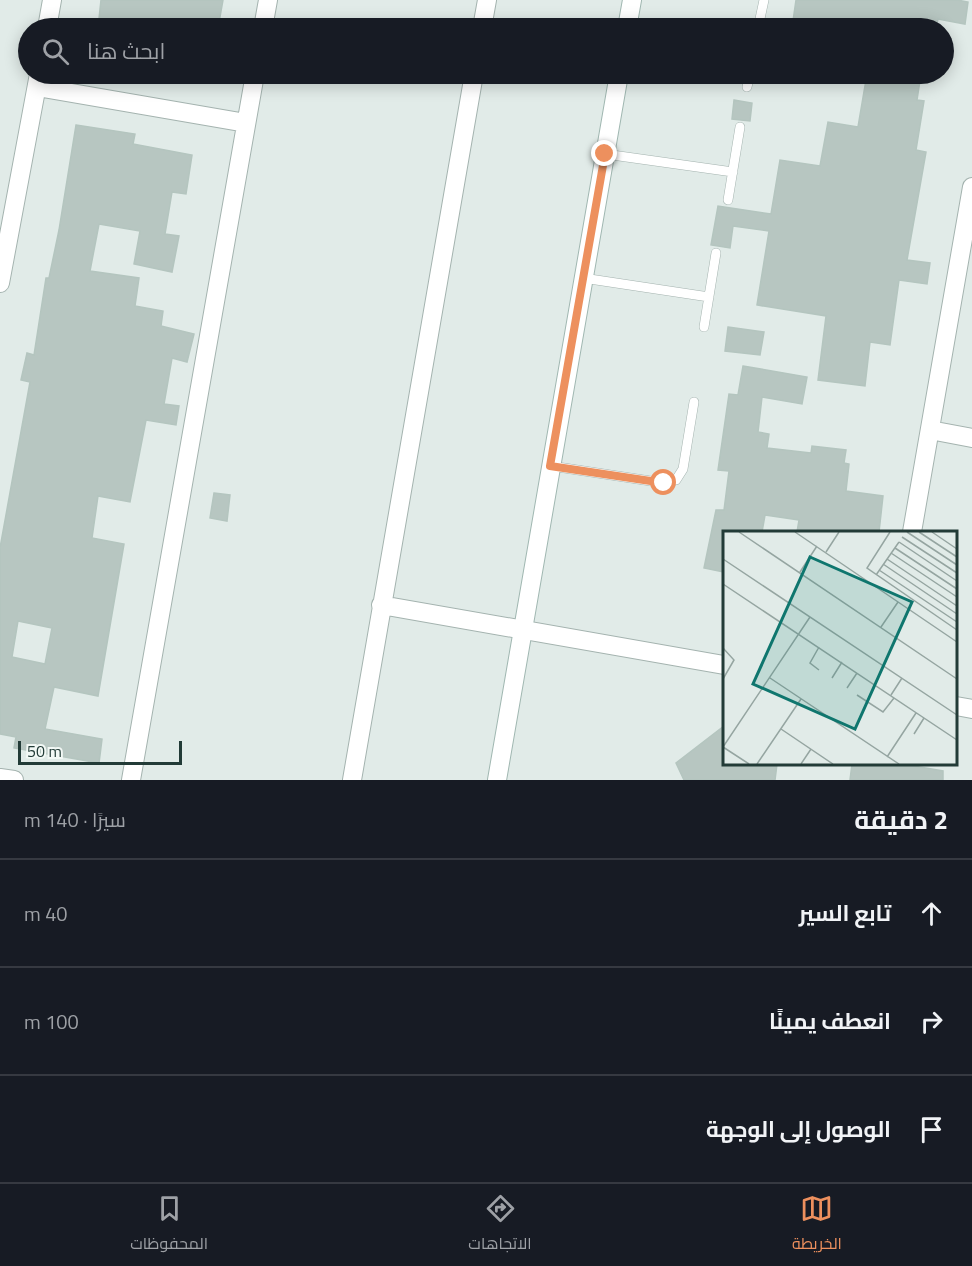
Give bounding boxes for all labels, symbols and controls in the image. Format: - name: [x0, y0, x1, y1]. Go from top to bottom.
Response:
- search box: [18, 18, 954, 84]
- text: ابحث هنا: [87, 34, 165, 68]
- icon: search: [39, 35, 72, 68]
- route end: [591, 140, 617, 166]
- route start: [650, 469, 676, 495]
- inset map: [723, 531, 957, 765]
- scale bar: [18, 738, 182, 766]
- text: 50 m: [27, 739, 62, 763]
- text: 2 دقيقة: [854, 800, 948, 839]
- text: سيرًا · 140 m: [24, 804, 126, 835]
- text: تابع السير: [799, 896, 891, 930]
- icon: ahead: [915, 897, 948, 930]
- text: 40 m: [24, 898, 68, 929]
- text: انعطف يمينًا: [769, 1004, 891, 1038]
- icon: right: [915, 1005, 948, 1038]
- text: 100 m: [24, 1006, 79, 1037]
- text: الوصول إلى الوجهة: [706, 1112, 891, 1146]
- icon: arrive: [915, 1113, 948, 1146]
- tab: المحفوظات: [130, 1192, 208, 1258]
- tab: الاتجاهات: [468, 1192, 532, 1258]
- tab: الخريطة: [792, 1192, 842, 1258]

